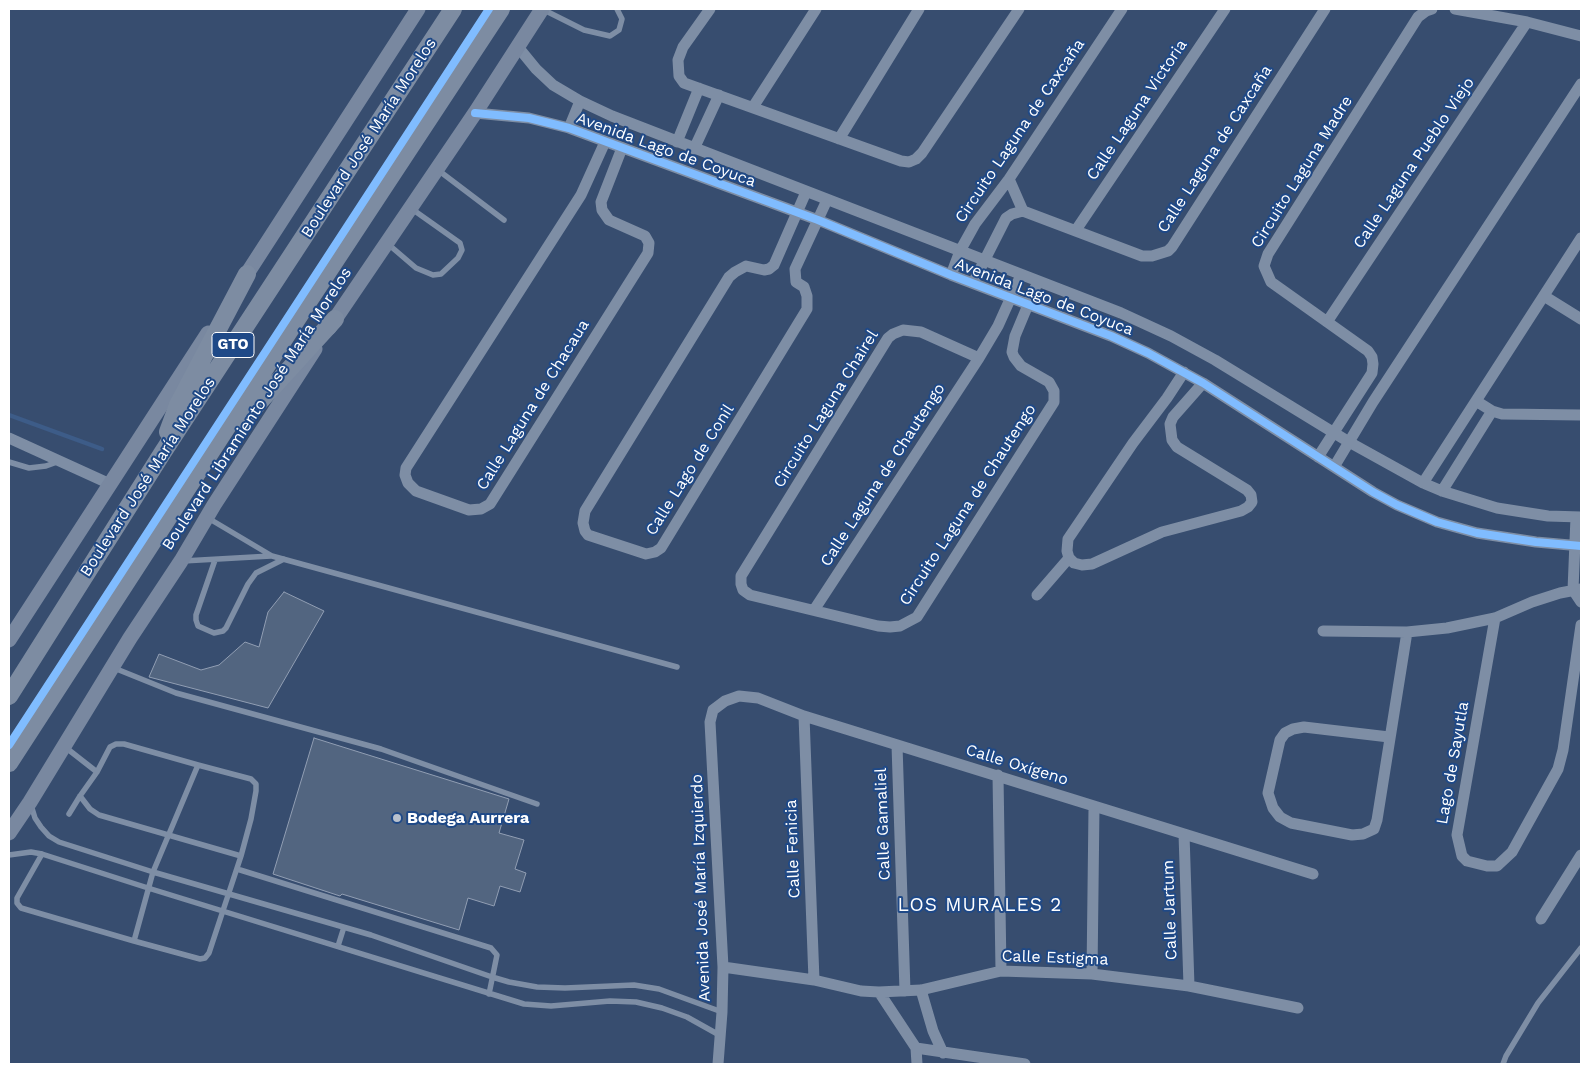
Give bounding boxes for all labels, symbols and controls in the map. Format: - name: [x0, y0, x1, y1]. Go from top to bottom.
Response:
- street label: Boulevard José María Morelos: [297, 35, 441, 241]
- street label: Circuito Laguna de Caxcaña: [951, 35, 1089, 227]
- street label: Calle Laguna Victoria: [1083, 36, 1191, 184]
- street label: Calle Laguna de Caxcaña: [1154, 62, 1276, 236]
- street label: Calle Laguna Pueblo Viejo: [1349, 74, 1479, 252]
- street label: Circuito Laguna Madre: [1247, 92, 1357, 252]
- street label: Avenida Lago de Coyuca: [574, 109, 758, 191]
- street label: Avenida Lago de Coyuca: [952, 254, 1136, 340]
- street label: Boulevard Libramiento José María Morelos: [158, 264, 356, 554]
- street label: Calle Laguna de Chacaua: [473, 316, 593, 494]
- street label: Circuito Laguna Chairel: [770, 327, 882, 491]
- road number: GTO: [212, 332, 254, 358]
- street label: Boulevard José María Morelos: [76, 374, 220, 580]
- street label: Calle Laguna de Chautengo: [817, 380, 949, 570]
- street label: Calle Lago de Conil: [642, 401, 738, 539]
- street label: Circuito Laguna de Chautengo: [896, 401, 1040, 609]
- street label: Lago de Sayutla: [1433, 700, 1473, 826]
- street label: Calle Oxígeno: [963, 740, 1071, 790]
- street label: Calle Gamaliel: [871, 767, 895, 881]
- street label: Avenida José María Izquierdo: [687, 774, 715, 1002]
- street label: Calle Fenicia: [782, 799, 804, 899]
- place label: Bodega Aurrera: [407, 808, 529, 828]
- marker: Bodega Aurrera: [391, 812, 403, 824]
- street label: Calle Jartum: [1159, 860, 1181, 960]
- district label: LOS MURALES 2: [896, 894, 1064, 916]
- street label: Calle Estigma: [1001, 947, 1109, 969]

